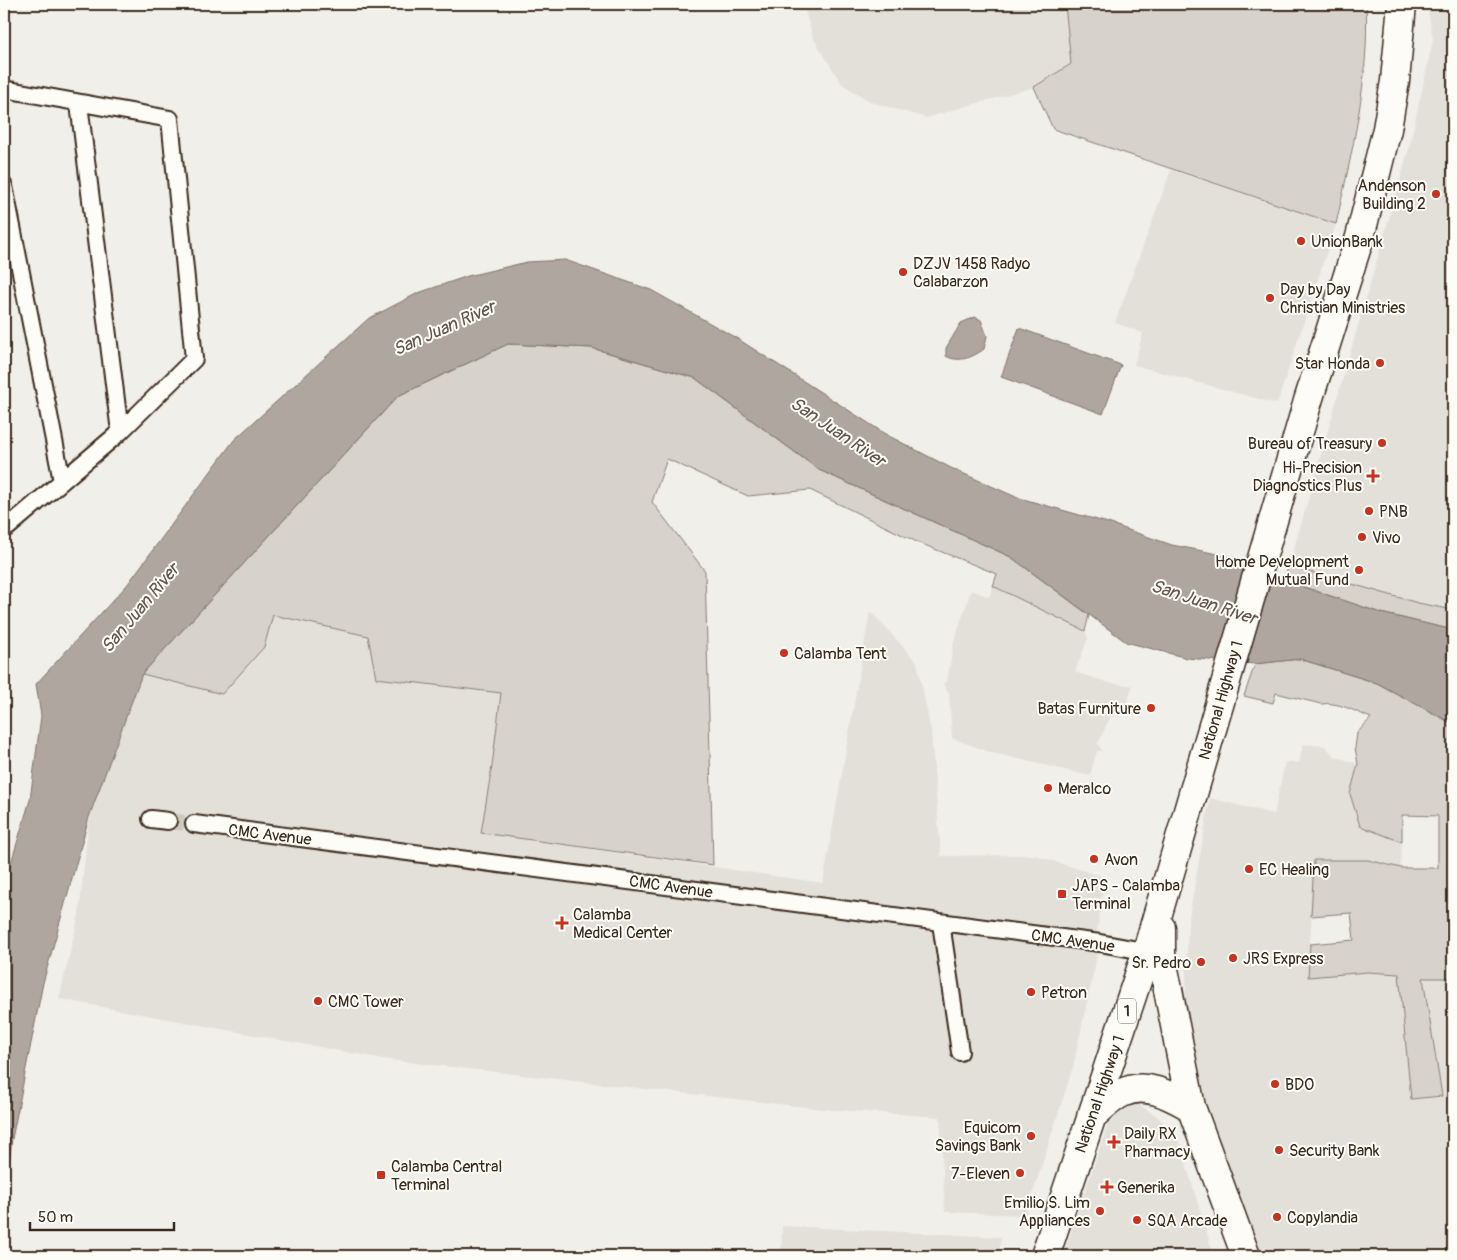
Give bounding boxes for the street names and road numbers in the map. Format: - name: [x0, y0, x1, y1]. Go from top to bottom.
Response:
- street label: National Highway 1: [1194, 639, 1247, 762]
- street label: CMC Avenue: [227, 820, 313, 850]
- street label: CMC Avenue: [628, 871, 714, 903]
- street label: CMC Avenue: [1030, 925, 1116, 957]
- road number: 1: [1118, 998, 1136, 1024]
- street label: National Highway 1: [1071, 1033, 1129, 1156]

